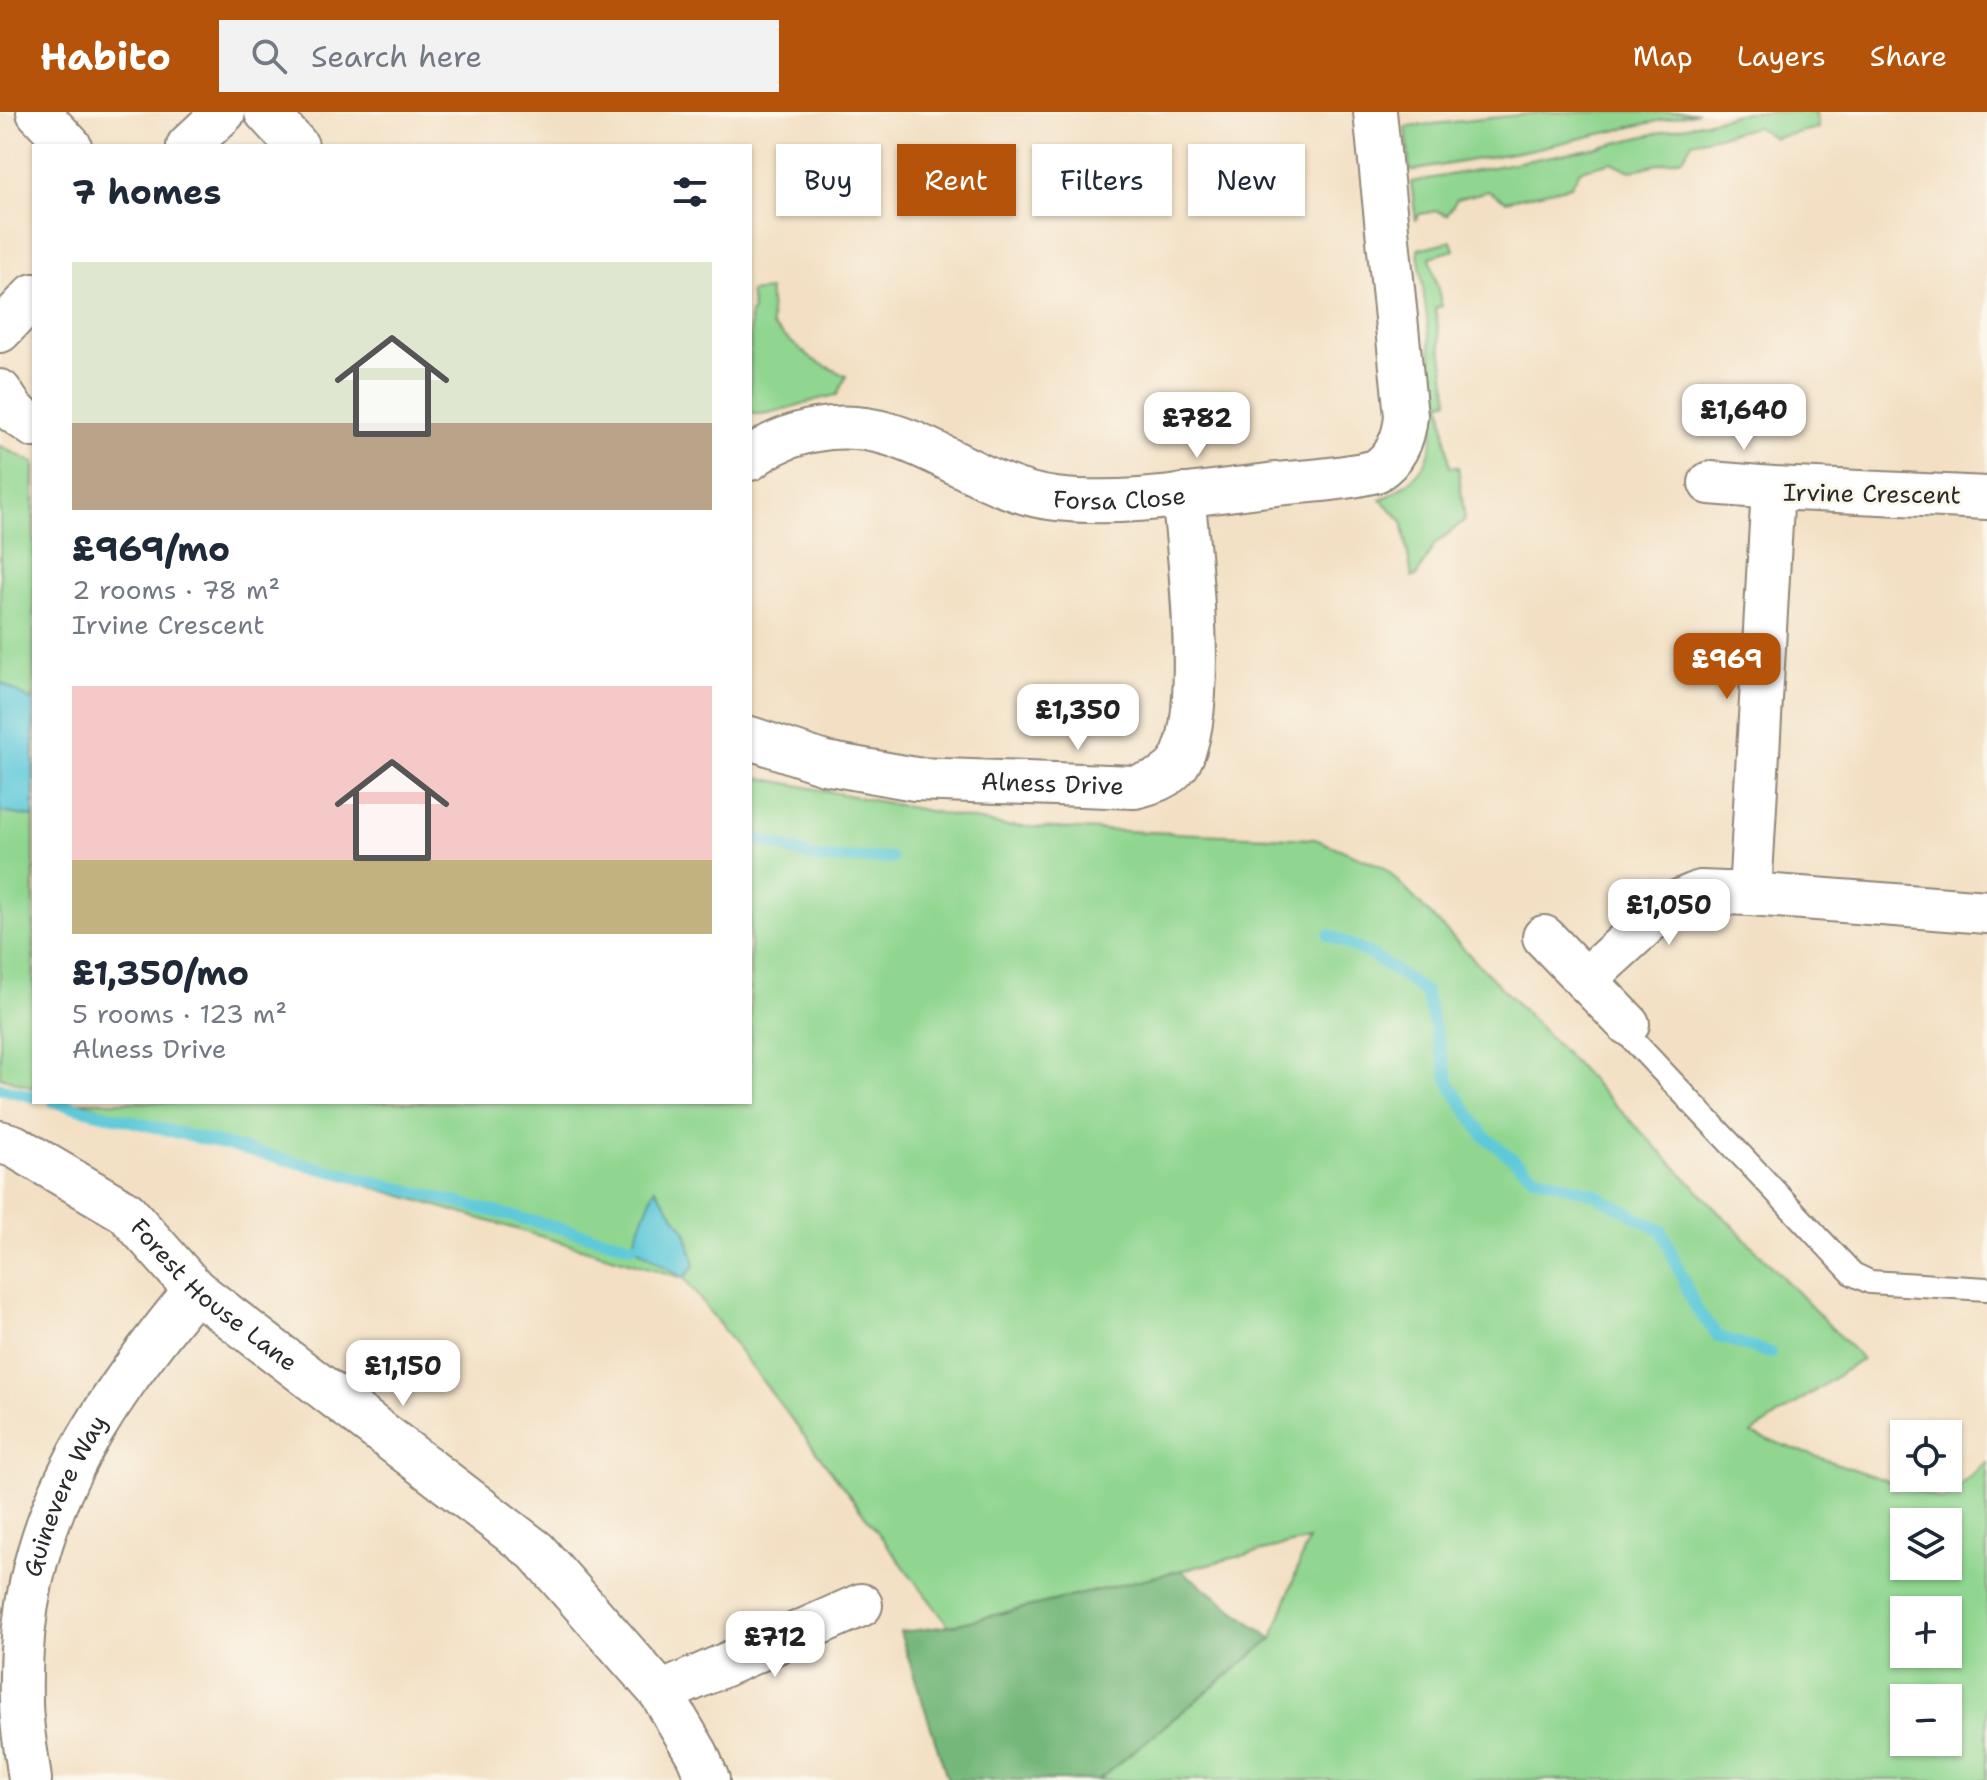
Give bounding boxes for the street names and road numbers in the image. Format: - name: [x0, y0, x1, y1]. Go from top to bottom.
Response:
- street label: Irvine Crescent: [1783, 476, 1961, 512]
- street label: Forsa Close: [1052, 480, 1187, 517]
- street label: Alness Drive: [981, 765, 1124, 803]
- street label: Forest House Lane: [123, 1212, 304, 1379]
- street label: Guinevere Way: [17, 1409, 114, 1580]

